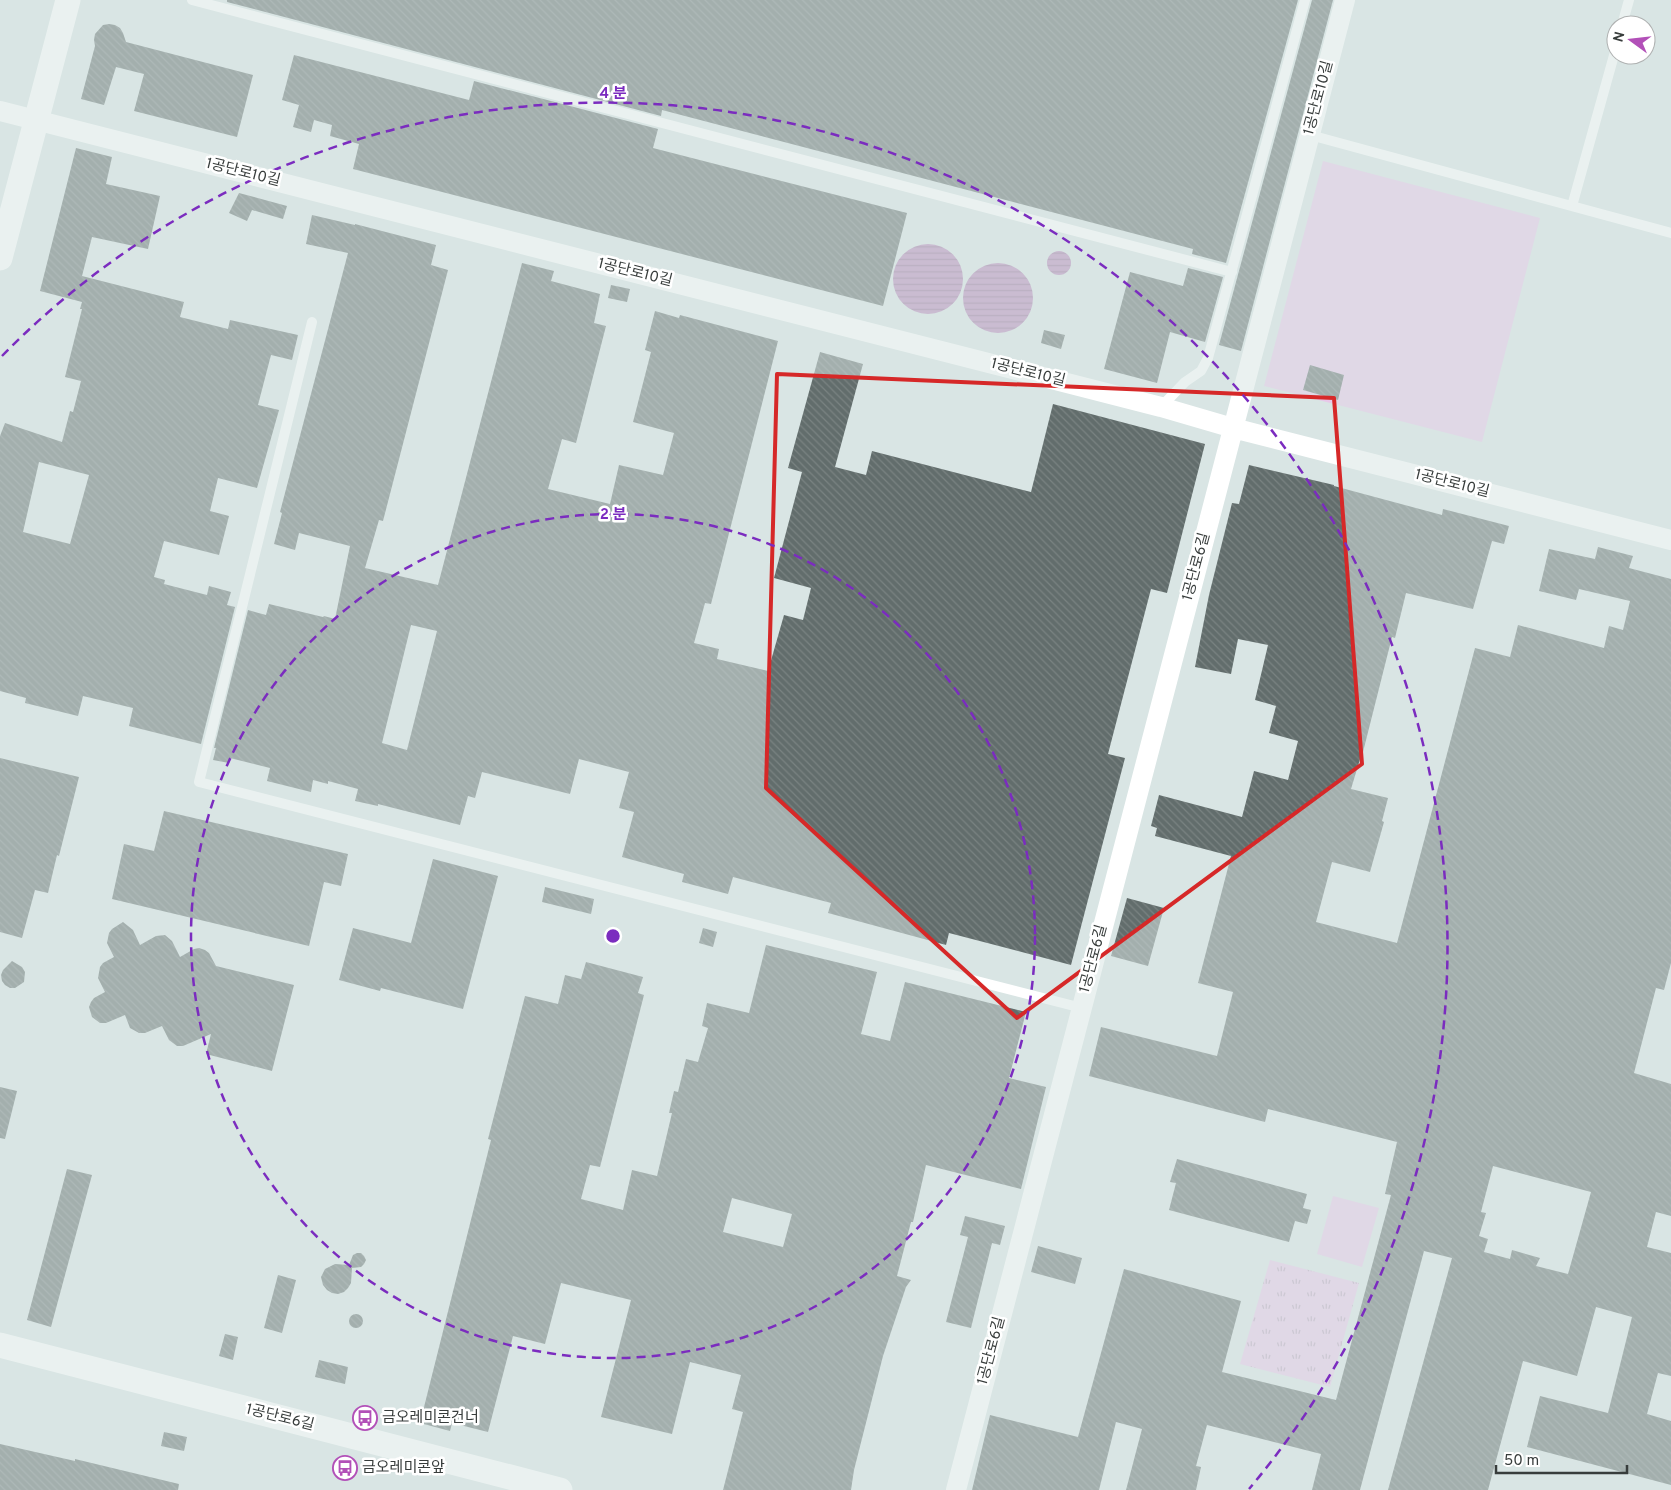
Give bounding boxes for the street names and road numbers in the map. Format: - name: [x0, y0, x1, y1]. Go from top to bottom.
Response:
- street label: 1공단로10길: [1300, 59, 1338, 137]
- street label: 1공단로10길: [204, 155, 282, 191]
- street label: 1공단로10길: [596, 255, 674, 291]
- street label: 1공단로10길: [989, 355, 1067, 391]
- street label: 1공단로10길: [1413, 466, 1491, 502]
- street label: 1공단로6길: [1179, 531, 1215, 603]
- street label: 1공단로6길: [1076, 923, 1112, 995]
- street label: 1공단로6길: [974, 1315, 1010, 1387]
- street label: 1공단로6길: [244, 1400, 316, 1436]

